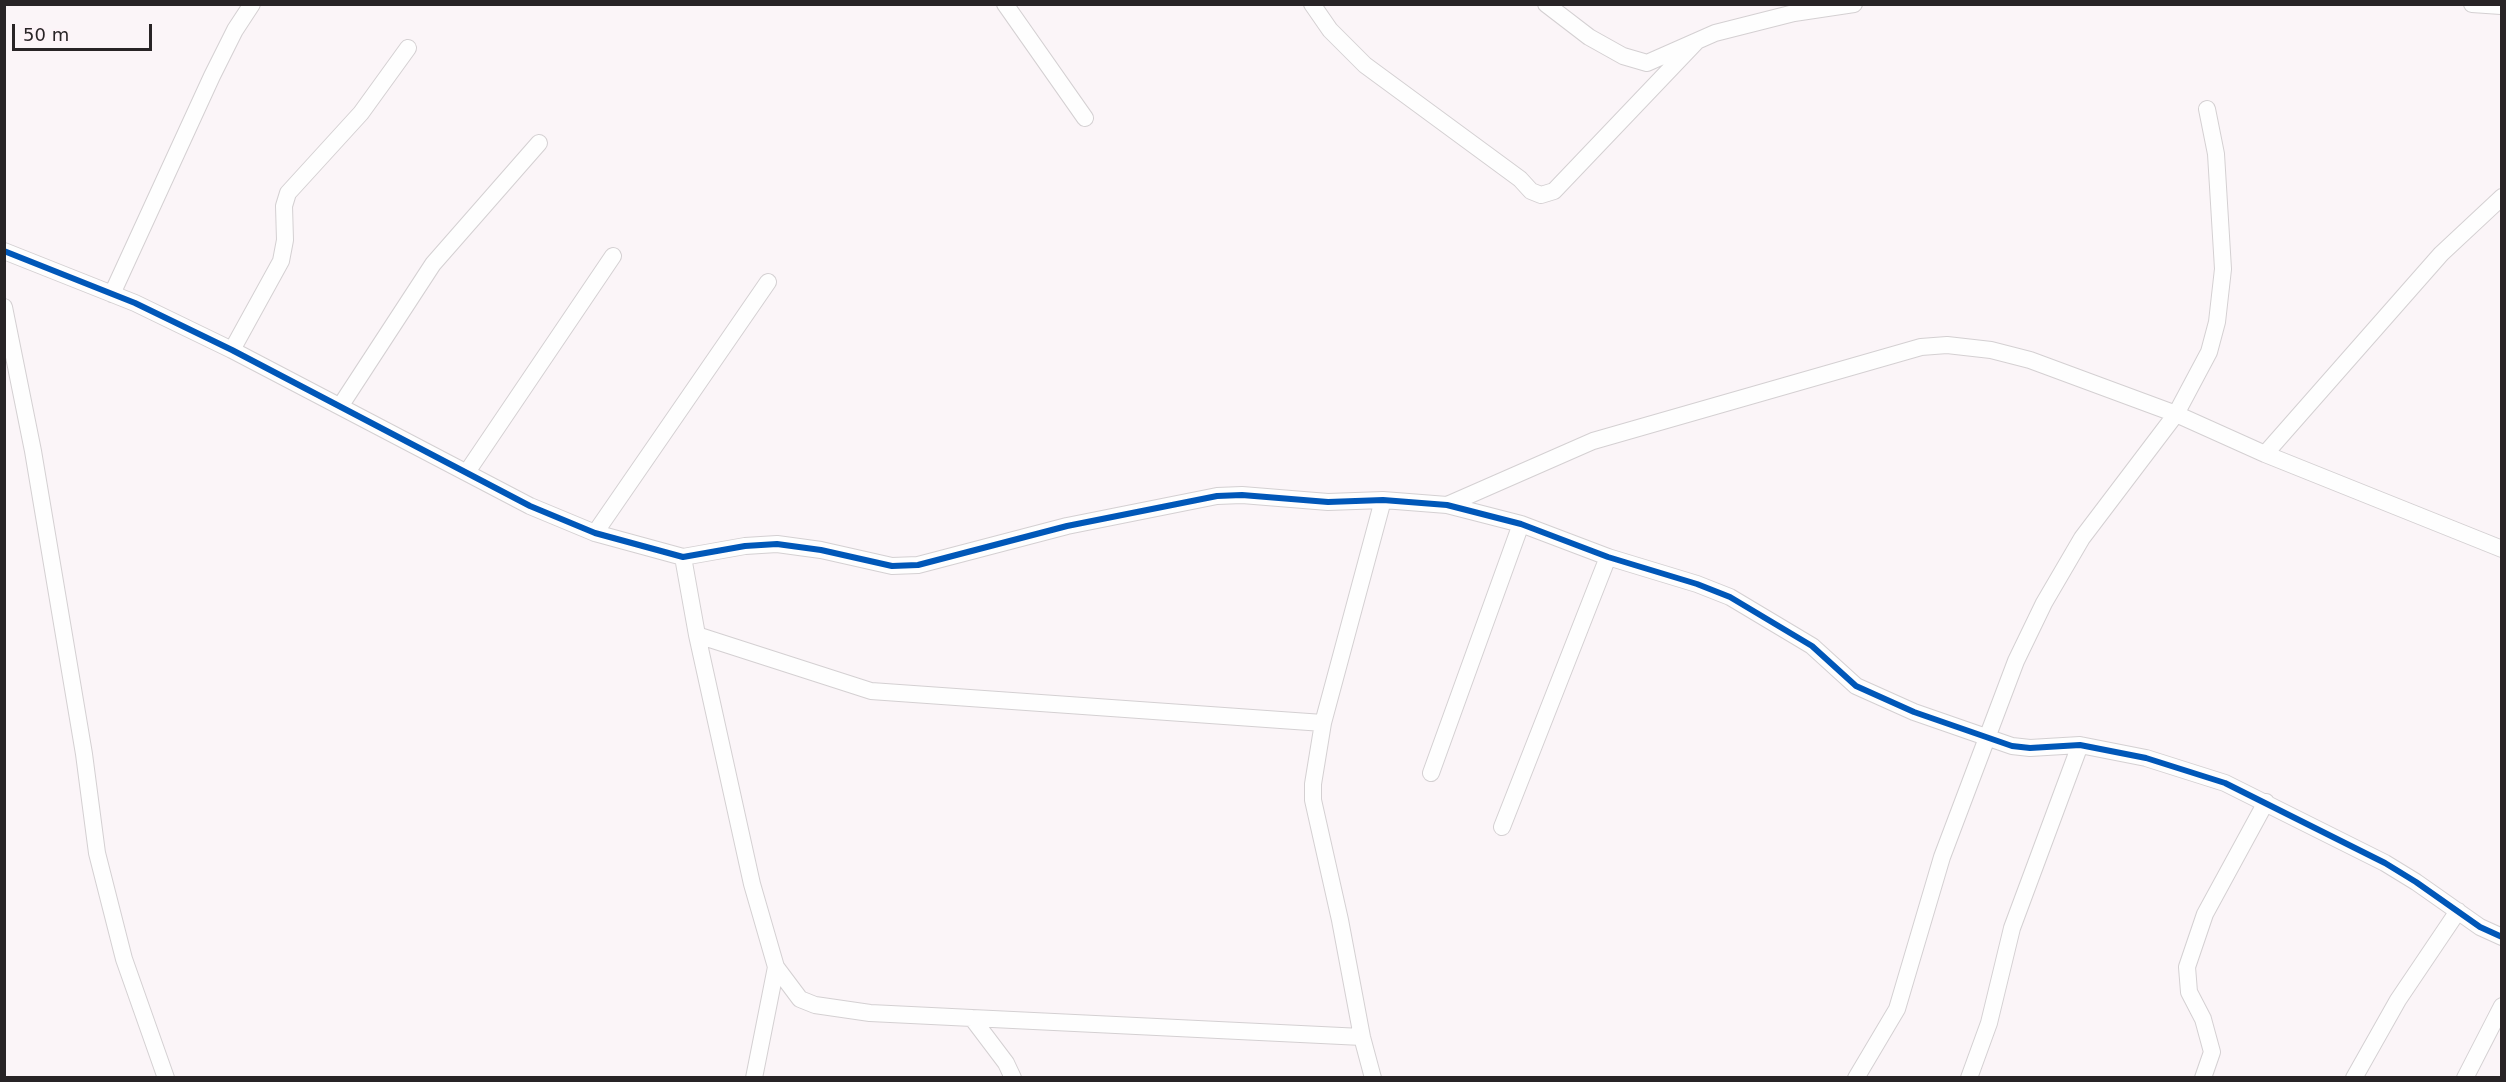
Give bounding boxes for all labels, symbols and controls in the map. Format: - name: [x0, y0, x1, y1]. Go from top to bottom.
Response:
- scale bar: [15, 12, 154, 50]
- text: 50 m: [23, 24, 69, 45]

